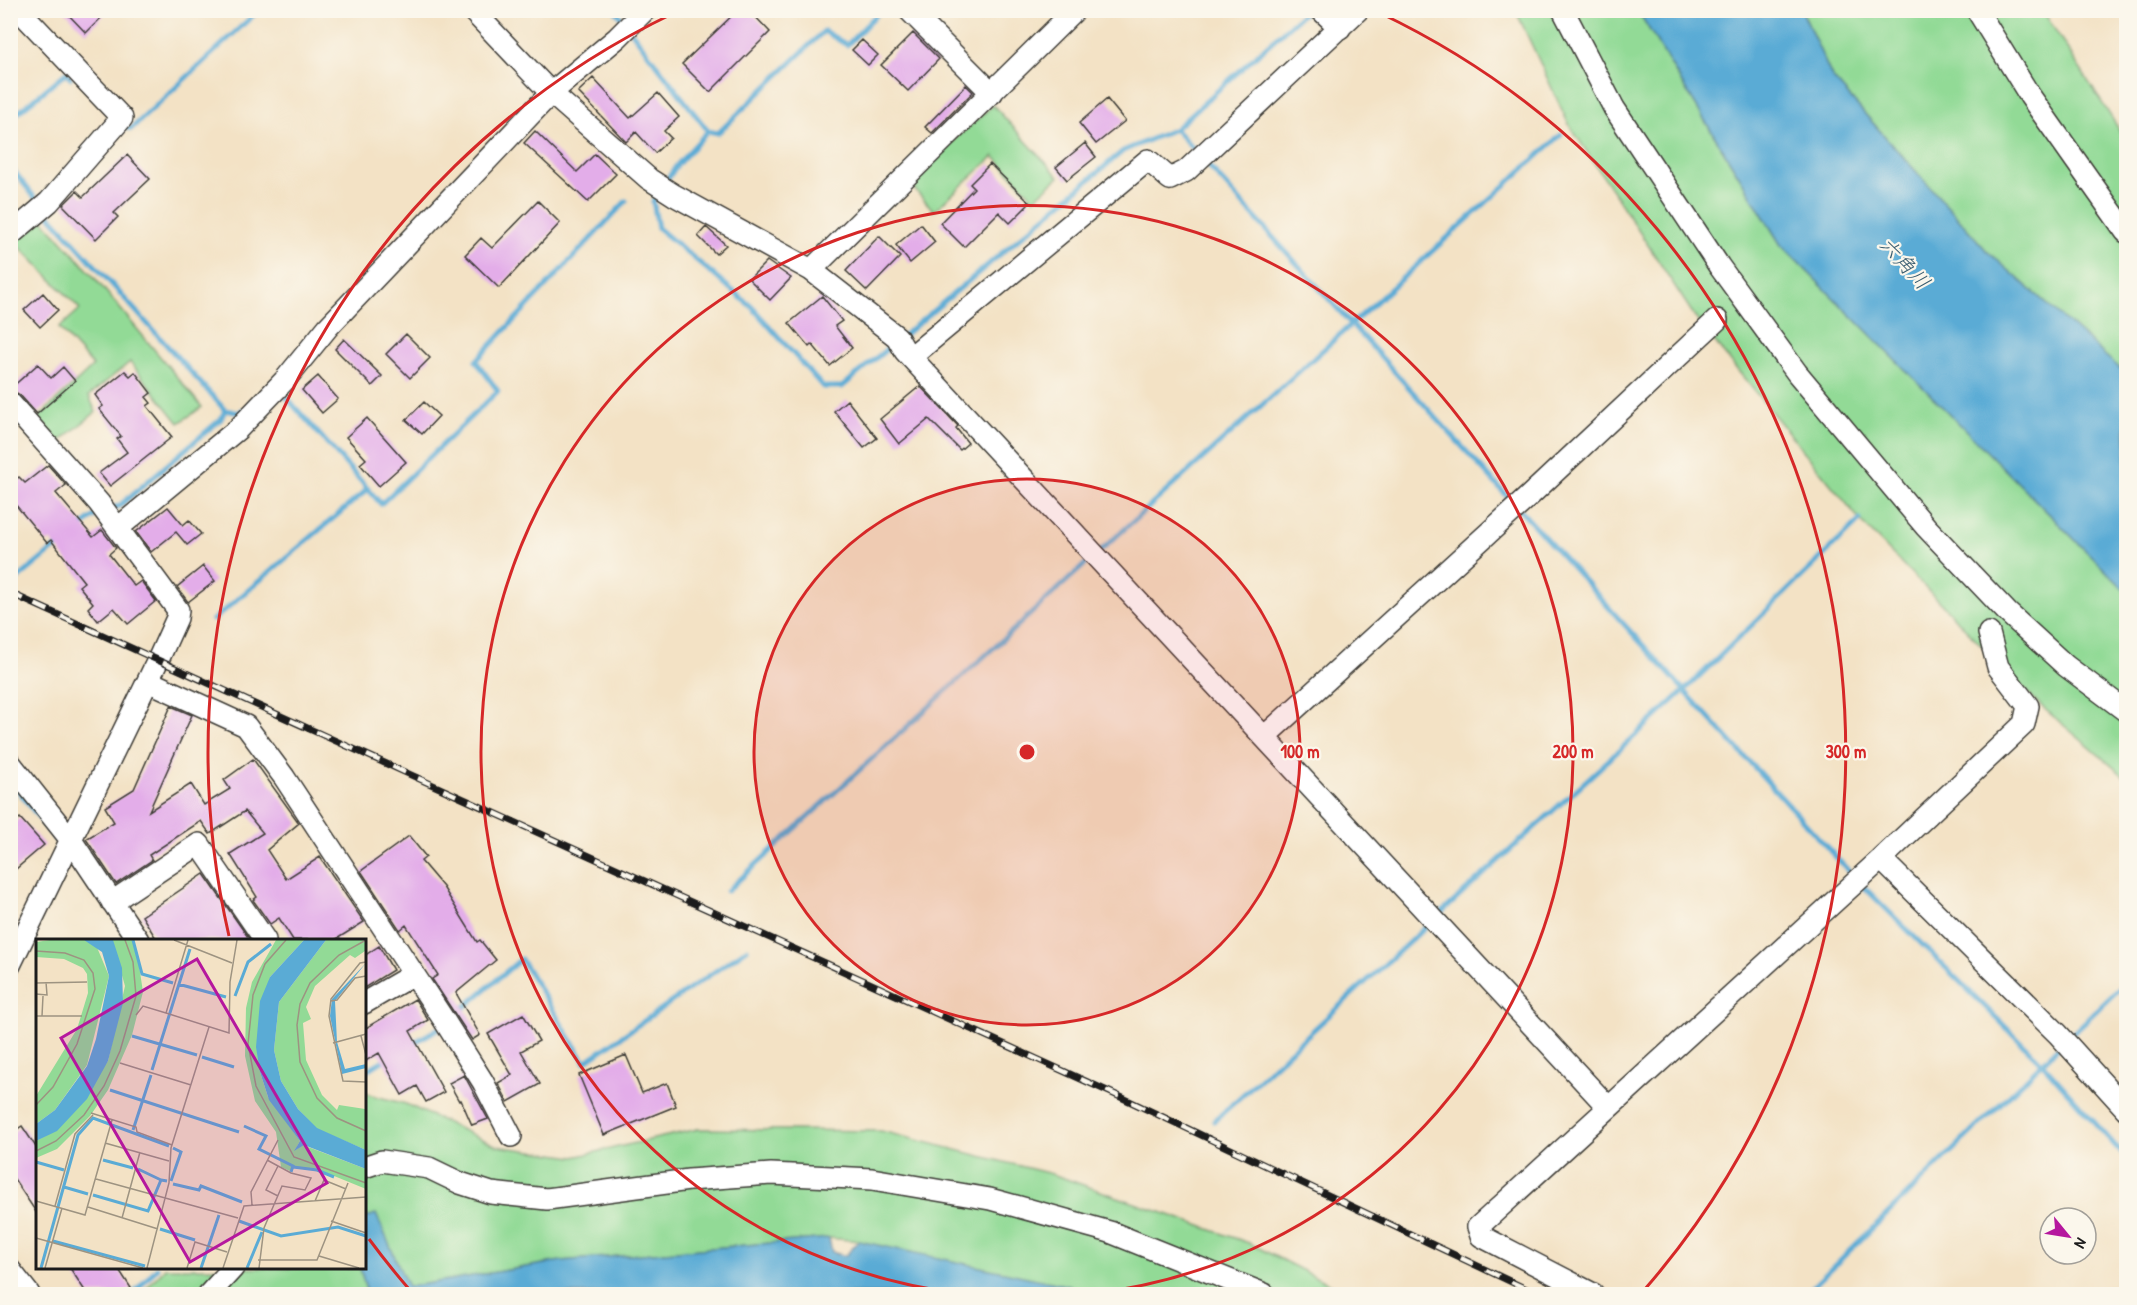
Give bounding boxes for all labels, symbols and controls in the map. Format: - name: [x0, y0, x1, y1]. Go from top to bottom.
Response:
- water label: 六角川: [1873, 230, 1937, 296]
- text: 100 m: [1280, 739, 1320, 764]
- text: 200 m: [1553, 739, 1593, 764]
- text: 300 m: [1826, 739, 1866, 764]
- centre of rings: [1017, 742, 1037, 762]
- inset map: [36, 939, 366, 1269]
- north arrow: [2038, 1206, 2098, 1266]
- text: N: [2069, 1234, 2093, 1253]

